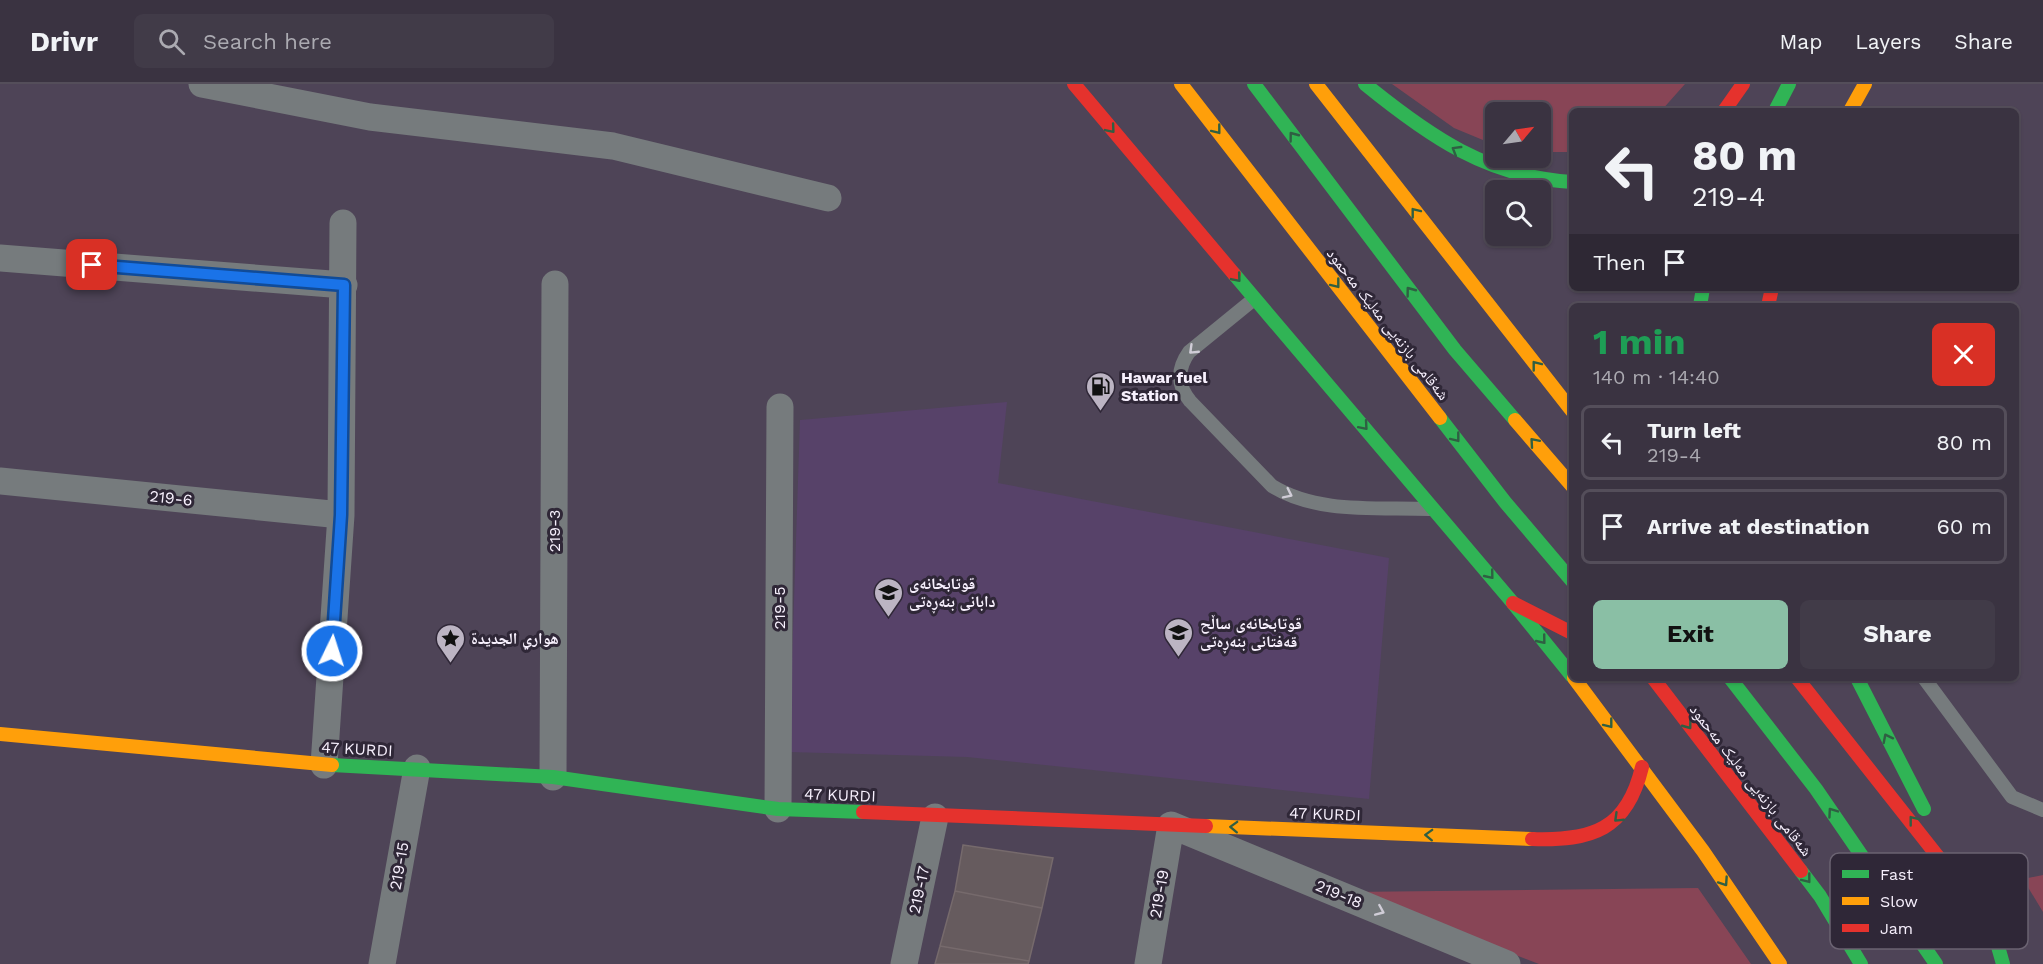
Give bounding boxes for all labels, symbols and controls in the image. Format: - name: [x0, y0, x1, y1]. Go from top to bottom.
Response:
- search box: [134, 14, 554, 68]
- text: Drivr: [30, 25, 98, 58]
- icon: search: [155, 25, 188, 58]
- text: Search here: [203, 29, 332, 54]
- text: Map: [1779, 29, 1822, 54]
- text: Layers: [1855, 29, 1921, 54]
- text: Share: [1954, 29, 2013, 54]
- north arrow: [1485, 102, 1551, 168]
- map controls: [1485, 102, 1551, 246]
- one-way arrow: [1104, 122, 1115, 133]
- one-way arrow: [1209, 124, 1220, 135]
- one-way arrow: [1289, 131, 1300, 142]
- text: 80 m: [1692, 131, 1797, 180]
- icon: left: [1593, 132, 1671, 210]
- one-way arrow: [1452, 145, 1462, 157]
- button: search: [1485, 180, 1551, 246]
- text: 219-4: [1692, 181, 1765, 213]
- one-way arrow: [1411, 208, 1422, 219]
- pin: [66, 239, 117, 290]
- street label: شەقامی بازنەیی مەلیک مەحمود: [1322, 244, 1453, 404]
- icon: arrive: [1658, 246, 1691, 279]
- icon: arrive: [75, 248, 108, 281]
- text: Then: [1593, 250, 1646, 275]
- one-way arrow: [1230, 271, 1241, 282]
- one-way arrow: [1329, 278, 1340, 289]
- one-way arrow: [1407, 287, 1418, 298]
- text: 1 min: [1593, 321, 1685, 363]
- button: close: [1932, 323, 1995, 386]
- one-way arrow: [1190, 342, 1201, 353]
- one-way arrow: [1532, 361, 1543, 372]
- text: 140 m · 14:40: [1593, 365, 1720, 389]
- place label: Hawar fuel Station: [1121, 368, 1208, 405]
- fuel station icon: Hawar fuel Station: [1084, 370, 1116, 412]
- text: Turn left: [1647, 418, 1741, 443]
- one-way arrow: [1357, 419, 1368, 430]
- icon: left: [1596, 426, 1629, 459]
- text: 80 m: [1936, 430, 1992, 455]
- one-way arrow: [1449, 431, 1460, 442]
- one-way arrow: [1530, 438, 1541, 449]
- text: 219-4: [1647, 443, 1701, 467]
- street label: 219-6: [148, 486, 194, 510]
- one-way arrow: [1281, 487, 1292, 499]
- street label: 219-3: [545, 510, 564, 552]
- icon: arrive: [1596, 510, 1629, 543]
- text: Arrive at destination: [1647, 514, 1870, 539]
- text: 60 m: [1936, 514, 1992, 539]
- one-way arrow: [1482, 568, 1493, 579]
- place label: قوتابخانەی دابانی بنەڕەتی: [909, 574, 995, 614]
- school or university icon: قوتابخانەی دابانی بنەڕەتی: [872, 576, 904, 618]
- street label: 219-5: [770, 587, 789, 629]
- button: Exit: [1593, 600, 1788, 669]
- button: Share: [1800, 600, 1995, 669]
- place label: قوتابخانەی ساڵح قەفتانی بنەڕەتی: [1200, 614, 1302, 654]
- school or university icon: قوتابخانەی ساڵح قەفتانی بنەڕەتی: [1163, 616, 1195, 658]
- position arrow: [300, 619, 364, 683]
- place icon: هواري الجديدة: [434, 622, 466, 664]
- place label: هواري الجديدة: [471, 629, 559, 650]
- one-way arrow: [1535, 633, 1546, 644]
- street label: شەقامی بازنەیی مەلیک مەحمود: [1685, 700, 1816, 860]
- one-way arrow: [1602, 718, 1613, 729]
- one-way arrow: [1681, 718, 1692, 729]
- one-way arrow: [1882, 733, 1894, 744]
- street label: 47 KURDI: [321, 738, 393, 760]
- street label: 47 KURDI: [804, 784, 876, 806]
- street label: 47 KURDI: [1289, 803, 1361, 825]
- one-way arrow: [1828, 808, 1839, 819]
- one-way arrow: [1614, 811, 1624, 822]
- one-way arrow: [1909, 816, 1920, 827]
- one-way arrow: [1229, 821, 1238, 833]
- one-way arrow: [1424, 828, 1433, 841]
- street label: 219-15: [385, 840, 413, 892]
- legend: [1830, 853, 2028, 949]
- street label: 219-17: [905, 864, 933, 916]
- text: Fast: [1880, 865, 1913, 884]
- street label: 219-19: [1145, 868, 1173, 920]
- one-way arrow: [1800, 873, 1811, 884]
- one-way arrow: [1717, 875, 1728, 886]
- street label: 219-18: [1313, 876, 1365, 912]
- text: Slow: [1880, 892, 1918, 911]
- one-way arrow: [1374, 904, 1385, 916]
- text: Jam: [1880, 919, 1913, 938]

